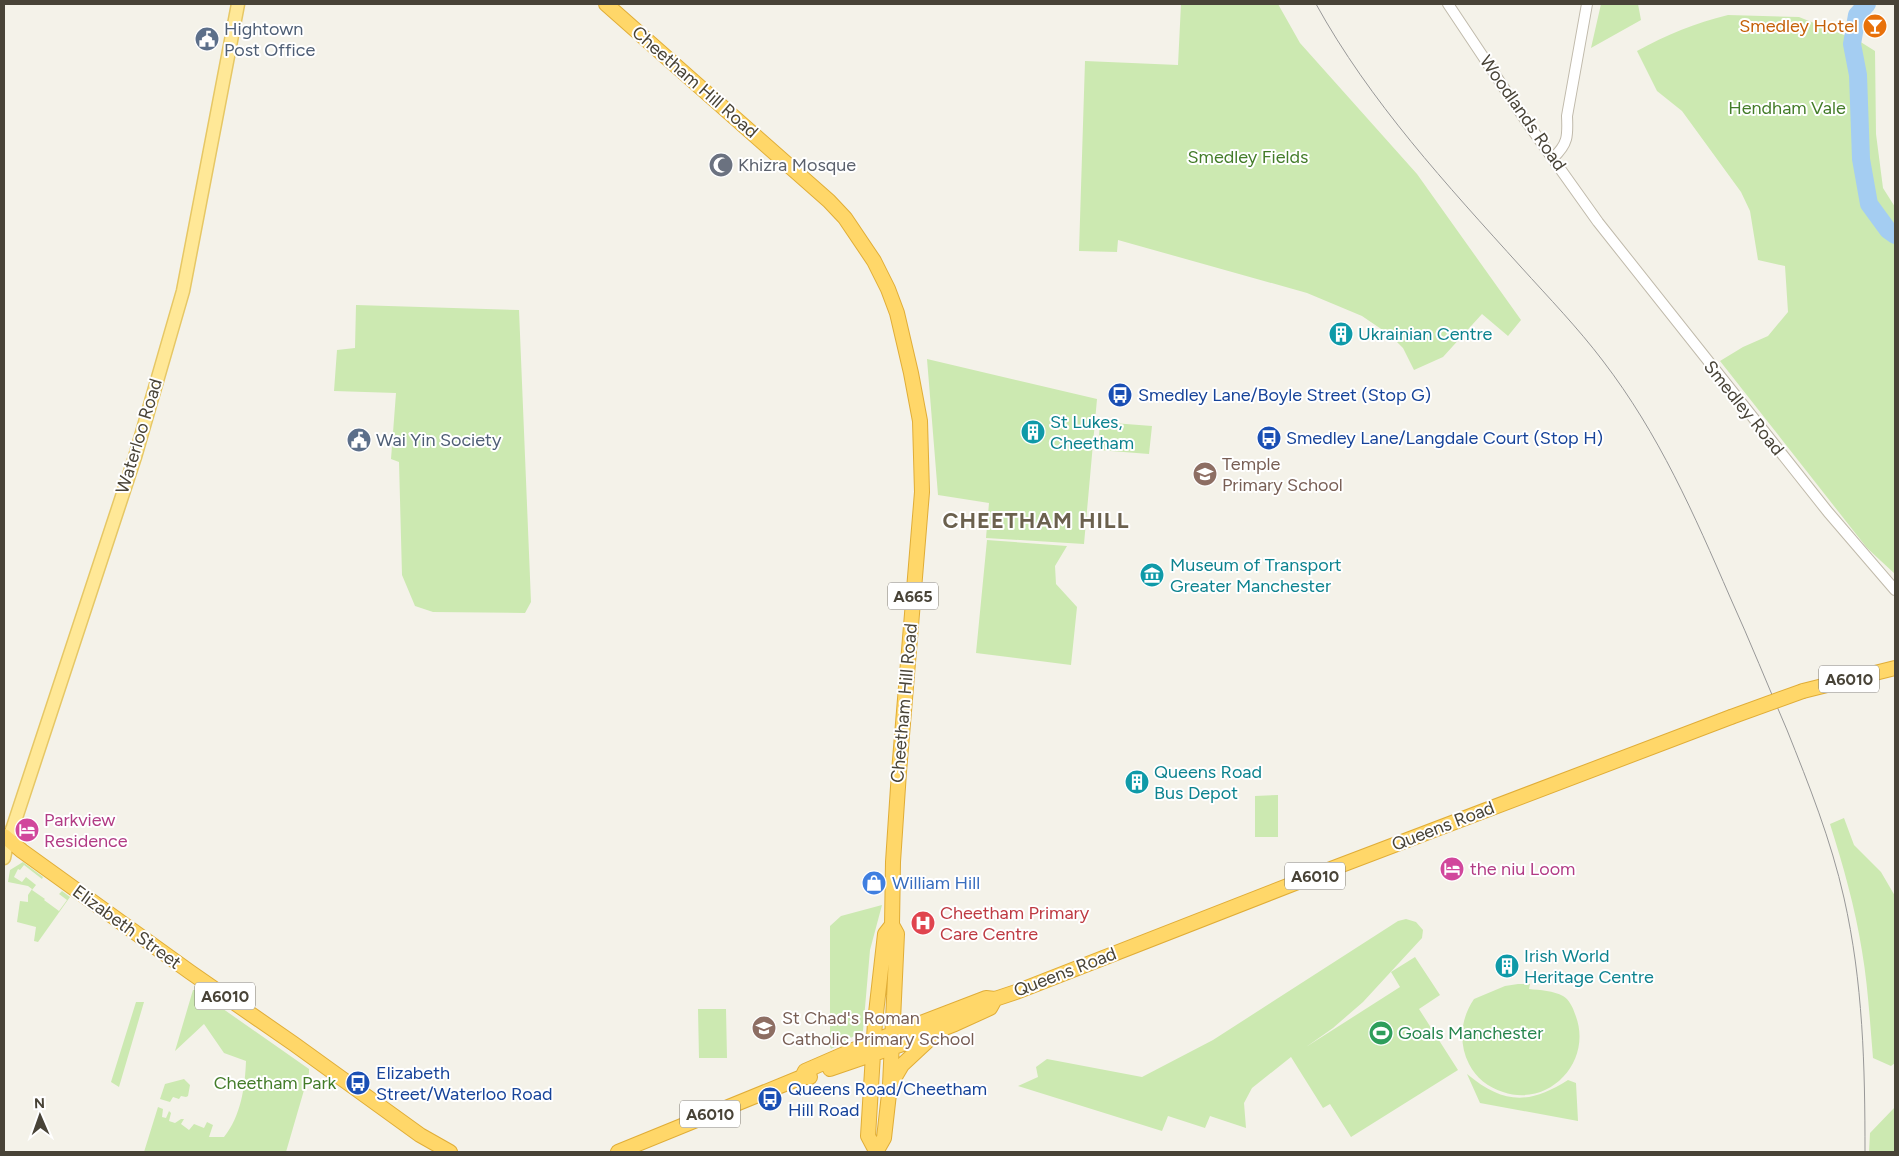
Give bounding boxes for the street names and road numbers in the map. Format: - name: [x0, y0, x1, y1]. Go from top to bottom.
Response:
- street label: Cheetham Hill Road: [627, 21, 763, 143]
- street label: Woodlands Road: [1475, 51, 1571, 175]
- street label: Smedley Road: [1699, 356, 1789, 460]
- street label: Waterloo Road: [111, 376, 167, 496]
- road number: A665: [888, 582, 938, 610]
- street label: Cheetham Hill Road: [886, 622, 922, 784]
- road number: A6010: [1819, 666, 1879, 692]
- street label: Queens Road: [1389, 796, 1497, 856]
- road number: A6010: [1285, 862, 1345, 889]
- street label: Elizabeth Street: [68, 880, 186, 974]
- street label: Queens Road: [1011, 942, 1119, 1002]
- road number: A6010: [195, 982, 255, 1009]
- road number: A6010: [680, 1100, 740, 1128]

